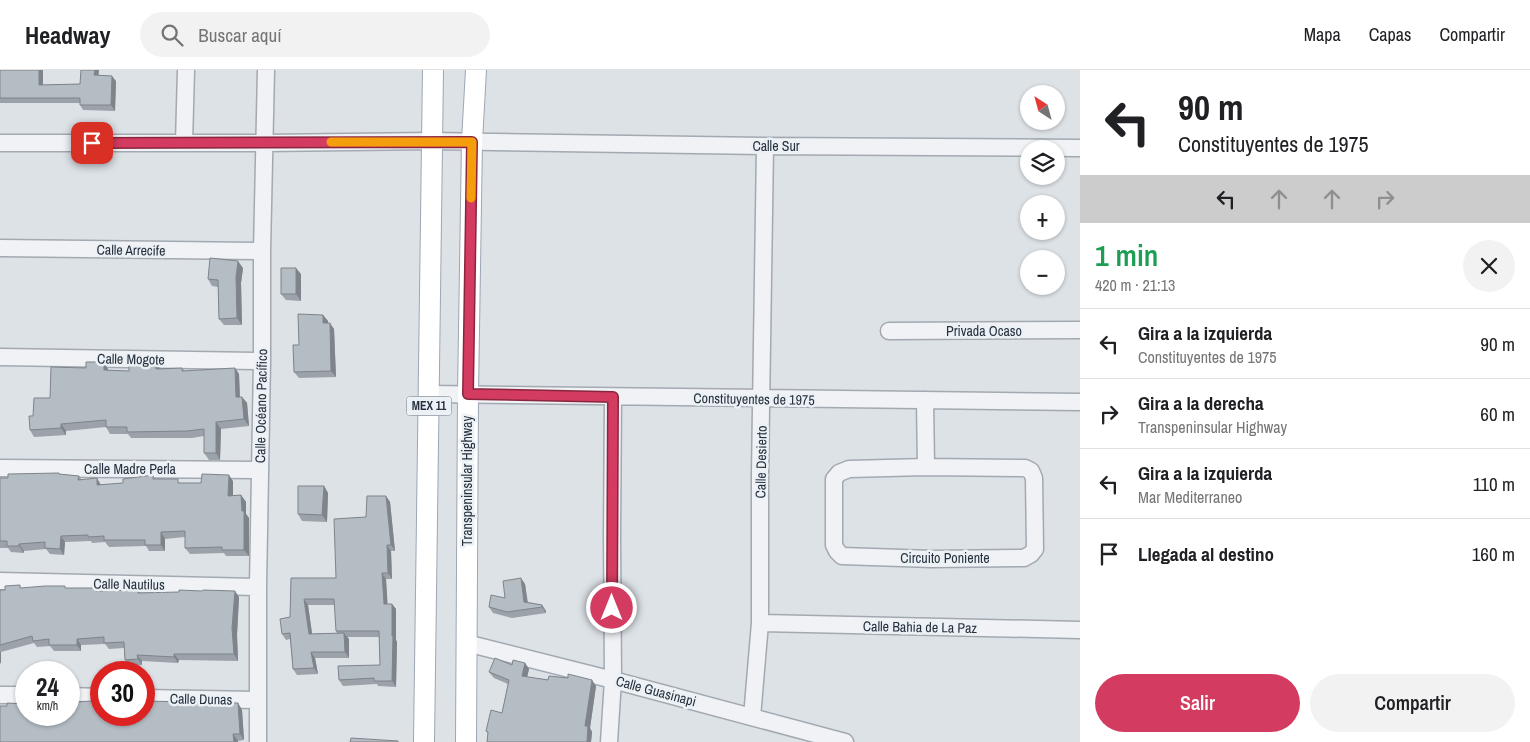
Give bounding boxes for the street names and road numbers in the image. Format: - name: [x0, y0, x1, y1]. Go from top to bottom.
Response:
- street label: Calle Sur: [752, 137, 800, 155]
- street label: Calle Arrecife: [96, 240, 166, 260]
- street label: Privada Ocaso: [946, 322, 1022, 340]
- street label: Calle Mogote: [97, 349, 165, 369]
- street label: Calle Océano Pacífico: [251, 349, 271, 463]
- street label: Constituyentes de 1975: [693, 389, 815, 409]
- road number: MEX 11: [406, 396, 452, 416]
- street label: Transpeninsular Highway: [458, 416, 476, 546]
- street label: Calle Desierto: [751, 425, 771, 499]
- street label: Calle Madre Perla: [84, 460, 177, 478]
- street label: Circuito Poniente: [900, 549, 990, 567]
- street label: Calle Nautilus: [93, 574, 165, 594]
- street label: Calle Bahia de La Paz: [863, 617, 978, 637]
- street label: Calle Guasinapi: [614, 672, 698, 710]
- street label: Calle Dunas: [170, 689, 233, 709]

